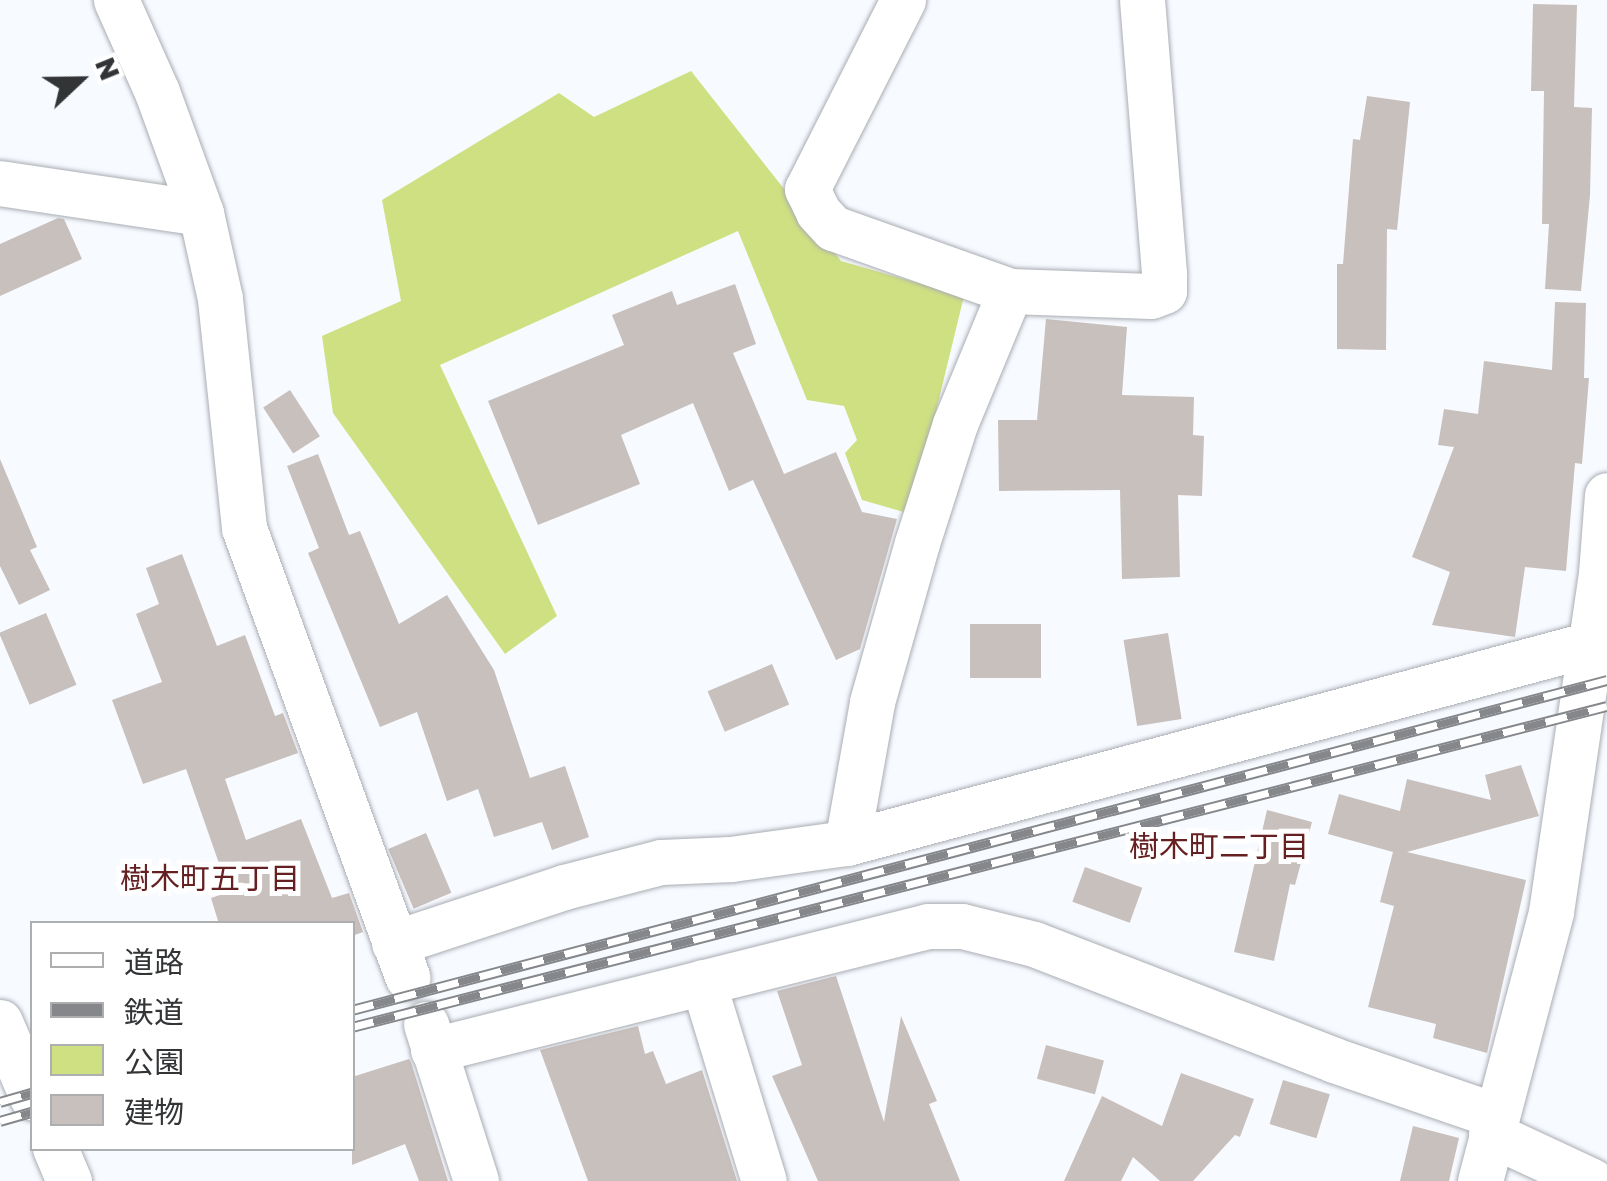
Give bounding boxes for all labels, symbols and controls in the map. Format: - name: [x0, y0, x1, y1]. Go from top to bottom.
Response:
- north arrow: [30, 30, 130, 130]
- text: N: [89, 53, 128, 85]
- district label: 樹木町二丁目: [1129, 828, 1309, 864]
- district label: 樹木町五丁目: [120, 860, 300, 896]
- legend: [30, 921, 355, 1151]
- text: 道路: [124, 944, 184, 980]
- text: 鉄道: [124, 994, 184, 1030]
- text: 公園: [124, 1044, 184, 1080]
- text: 建物: [124, 1094, 184, 1130]

